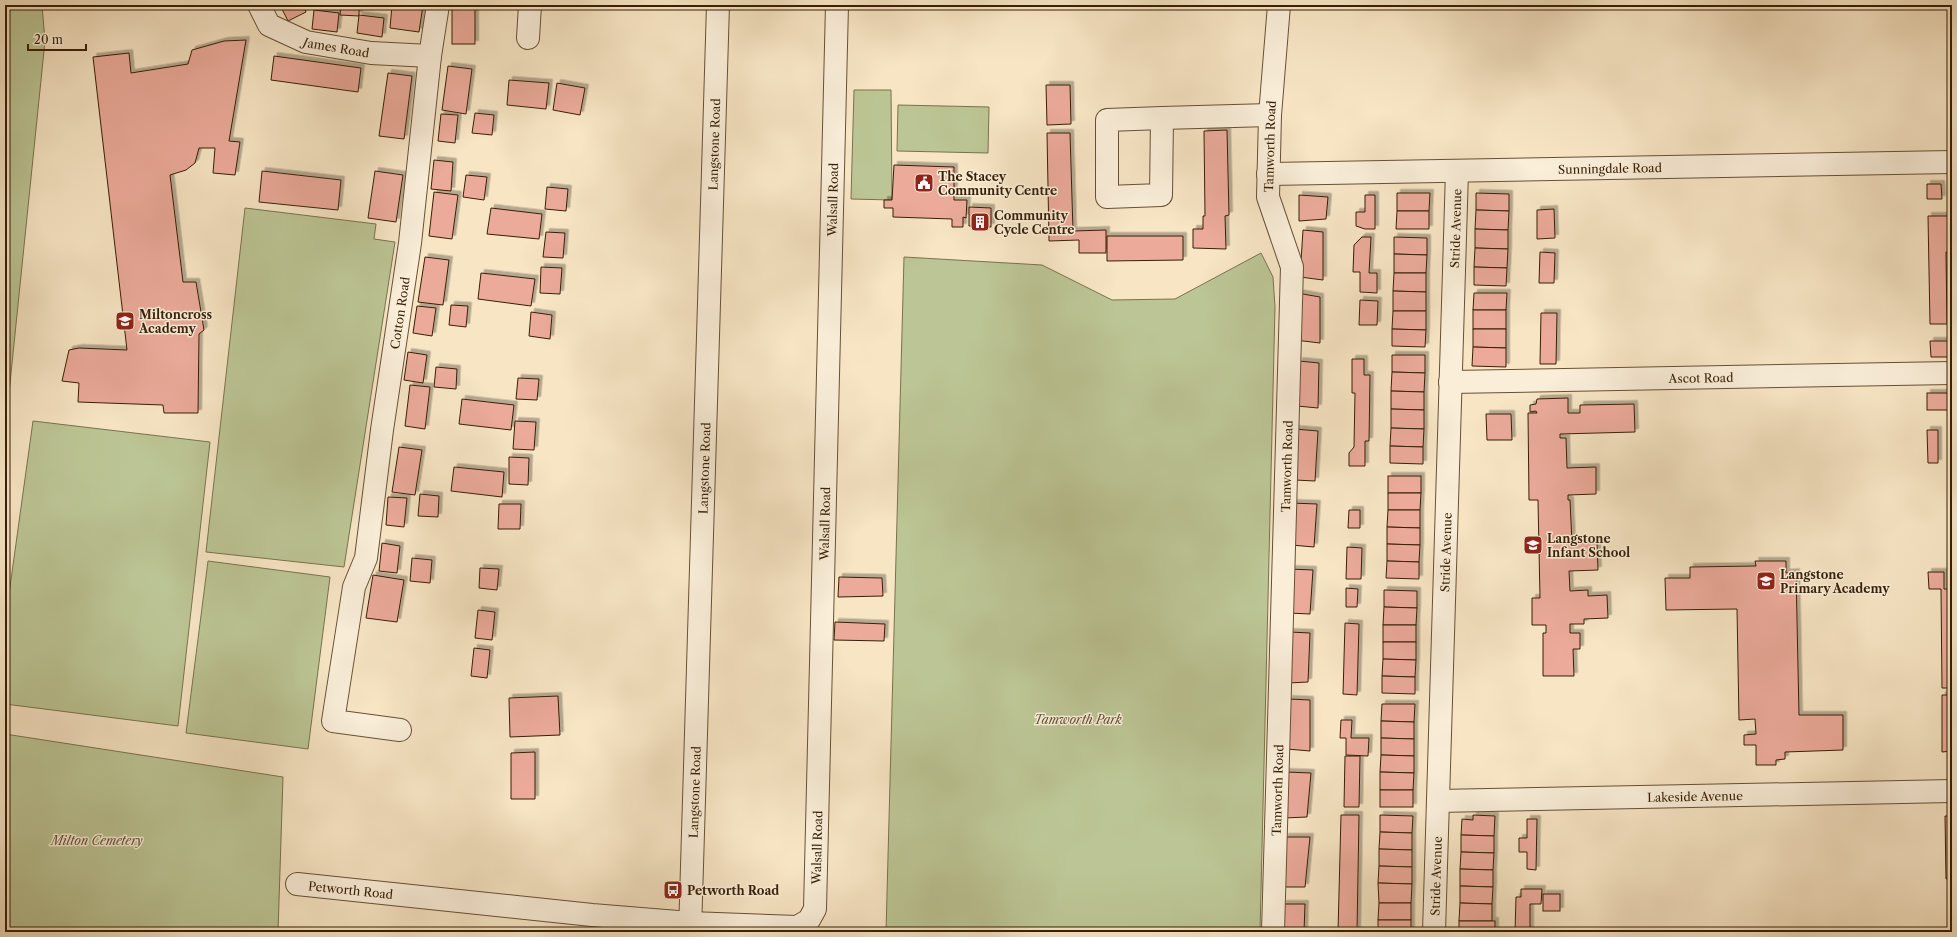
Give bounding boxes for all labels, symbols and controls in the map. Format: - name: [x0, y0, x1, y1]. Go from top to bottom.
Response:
- scale bar: [28, 26, 86, 52]
- text: 20 m: [34, 32, 63, 47]
- street label: James Road: [299, 33, 371, 60]
- street label: Langstone Road: [705, 97, 723, 191]
- street label: Tamworth Road: [1261, 99, 1279, 192]
- street label: Sunningdale Road: [1558, 160, 1663, 176]
- street label: Walsall Road: [824, 162, 841, 238]
- place label: The Stacey Community Centre: [938, 169, 1057, 198]
- public building icon: The Stacey Community Centre: [913, 172, 935, 194]
- street label: Stride Avenue: [1447, 188, 1464, 268]
- place label: Community Cycle Centre: [994, 208, 1075, 237]
- building icon: Community Cycle Centre: [969, 211, 991, 233]
- street label: Cotton Road: [387, 275, 412, 350]
- place label: Miltoncross Academy: [138, 307, 212, 336]
- school or university icon: Miltoncross Academy: [114, 310, 136, 332]
- street label: Ascot Road: [1667, 369, 1734, 386]
- street label: Tamworth Road: [1278, 419, 1295, 512]
- street label: Langstone Road: [695, 421, 713, 514]
- street label: Walsall Road: [816, 486, 833, 562]
- street label: Stride Avenue: [1437, 512, 1454, 592]
- place label: Langstone Infant School: [1547, 531, 1630, 560]
- school or university icon: Langstone Infant School: [1522, 534, 1544, 556]
- place label: Langstone Primary Academy: [1780, 567, 1890, 596]
- school or university icon: Langstone Primary Academy: [1755, 570, 1777, 592]
- park label: Tamworth Park: [1034, 712, 1123, 727]
- street label: Tamworth Road: [1268, 743, 1286, 836]
- street label: Langstone Road: [685, 745, 703, 838]
- street label: Lakeside Avenue: [1647, 788, 1743, 804]
- street label: Walsall Road: [808, 810, 825, 885]
- park label: Milton Cemetery: [49, 833, 143, 848]
- street label: Stride Avenue: [1427, 836, 1444, 916]
- street label: Petworth Road: [307, 878, 395, 902]
- bus stop icon: Petworth Road: [662, 879, 684, 901]
- place label: Petworth Road: [687, 883, 779, 898]

